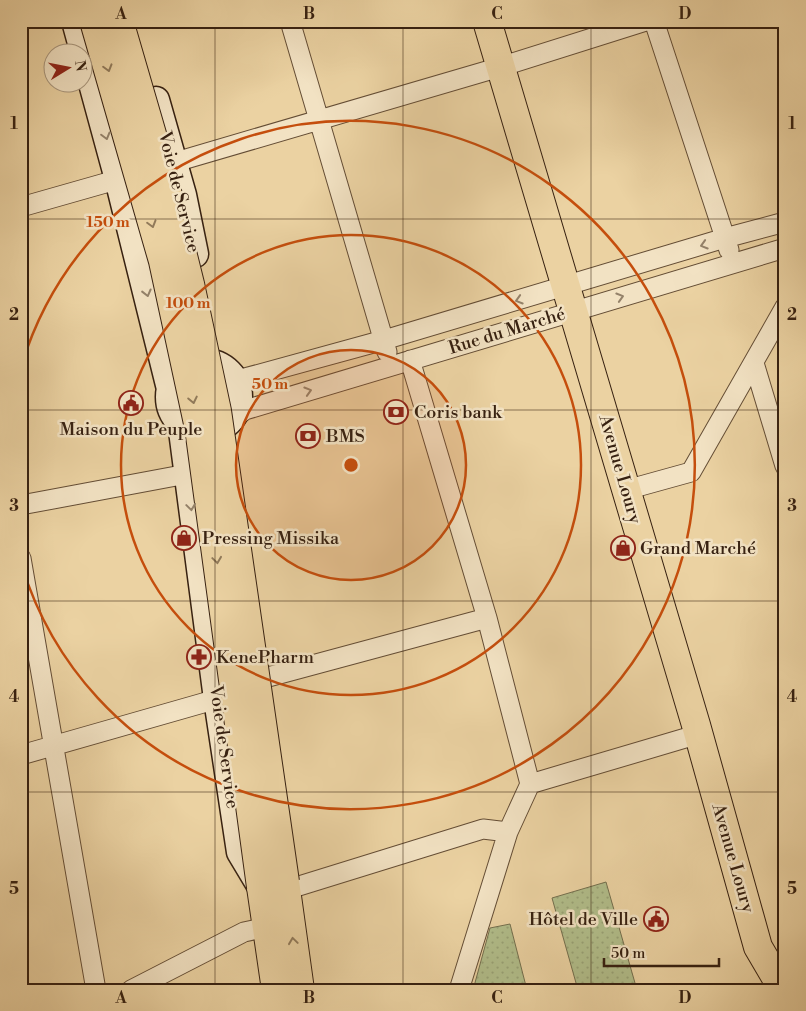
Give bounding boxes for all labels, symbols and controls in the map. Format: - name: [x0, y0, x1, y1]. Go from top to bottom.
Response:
- text: A: [114, 4, 127, 24]
- text: B: [303, 4, 315, 24]
- text: C: [491, 4, 503, 24]
- text: D: [679, 4, 692, 24]
- north arrow: [42, 42, 92, 92]
- text: N: [70, 59, 90, 73]
- one-way arrow: [102, 64, 112, 72]
- text: 1: [10, 114, 18, 134]
- text: 1: [788, 114, 796, 134]
- street label: Voie de Service: [153, 128, 205, 255]
- one-way arrow: [101, 131, 111, 139]
- text: 150 m: [86, 213, 130, 232]
- one-way arrow: [147, 220, 157, 228]
- one-way arrow: [701, 239, 709, 249]
- one-way arrow: [141, 289, 152, 298]
- one-way arrow: [616, 293, 624, 303]
- text: 100 m: [166, 294, 211, 313]
- one-way arrow: [516, 295, 524, 305]
- street label: Rue du Marché: [446, 302, 568, 360]
- text: 2: [9, 305, 19, 325]
- text: 2: [787, 305, 797, 325]
- text: 50 m: [252, 375, 288, 394]
- one-way arrow: [304, 386, 312, 396]
- public building icon: Maison du Peuple: [118, 390, 144, 416]
- one-way arrow: [187, 395, 198, 404]
- bank icon: Coris bank: [383, 399, 409, 425]
- place label: Coris bank: [414, 401, 503, 424]
- street label: Avenue Loury: [593, 411, 647, 526]
- place label: Maison du Peuple: [60, 418, 202, 441]
- bank icon: BMS: [295, 423, 321, 449]
- place label: BMS: [325, 425, 365, 448]
- centre of rings: [342, 456, 360, 474]
- text: 3: [9, 496, 19, 516]
- text: 3: [787, 496, 797, 516]
- one-way arrow: [185, 503, 196, 511]
- shop icon: Pressing Missika: [171, 525, 197, 551]
- place label: Pressing Missika: [202, 527, 340, 550]
- shop icon: Grand Marché: [610, 535, 636, 561]
- place label: Grand Marché: [640, 537, 756, 560]
- one-way arrow: [211, 557, 222, 565]
- pharmacy icon: KenePharm: [186, 644, 212, 670]
- place label: KenePharm: [216, 646, 314, 669]
- street label: Voie de Service: [204, 683, 244, 810]
- text: 4: [9, 687, 20, 707]
- text: 4: [787, 687, 798, 707]
- street label: Avenue Loury: [706, 800, 760, 915]
- text: 5: [9, 879, 19, 899]
- text: 5: [787, 879, 797, 899]
- public building icon: Hôtel de Ville: [643, 906, 669, 932]
- place label: Hôtel de Ville: [529, 908, 638, 931]
- scale bar: [604, 936, 718, 968]
- one-way arrow: [288, 937, 299, 945]
- text: 50 m: [611, 944, 645, 963]
- text: A: [114, 988, 127, 1008]
- text: B: [303, 988, 315, 1008]
- text: C: [491, 988, 503, 1008]
- text: D: [679, 988, 692, 1008]

